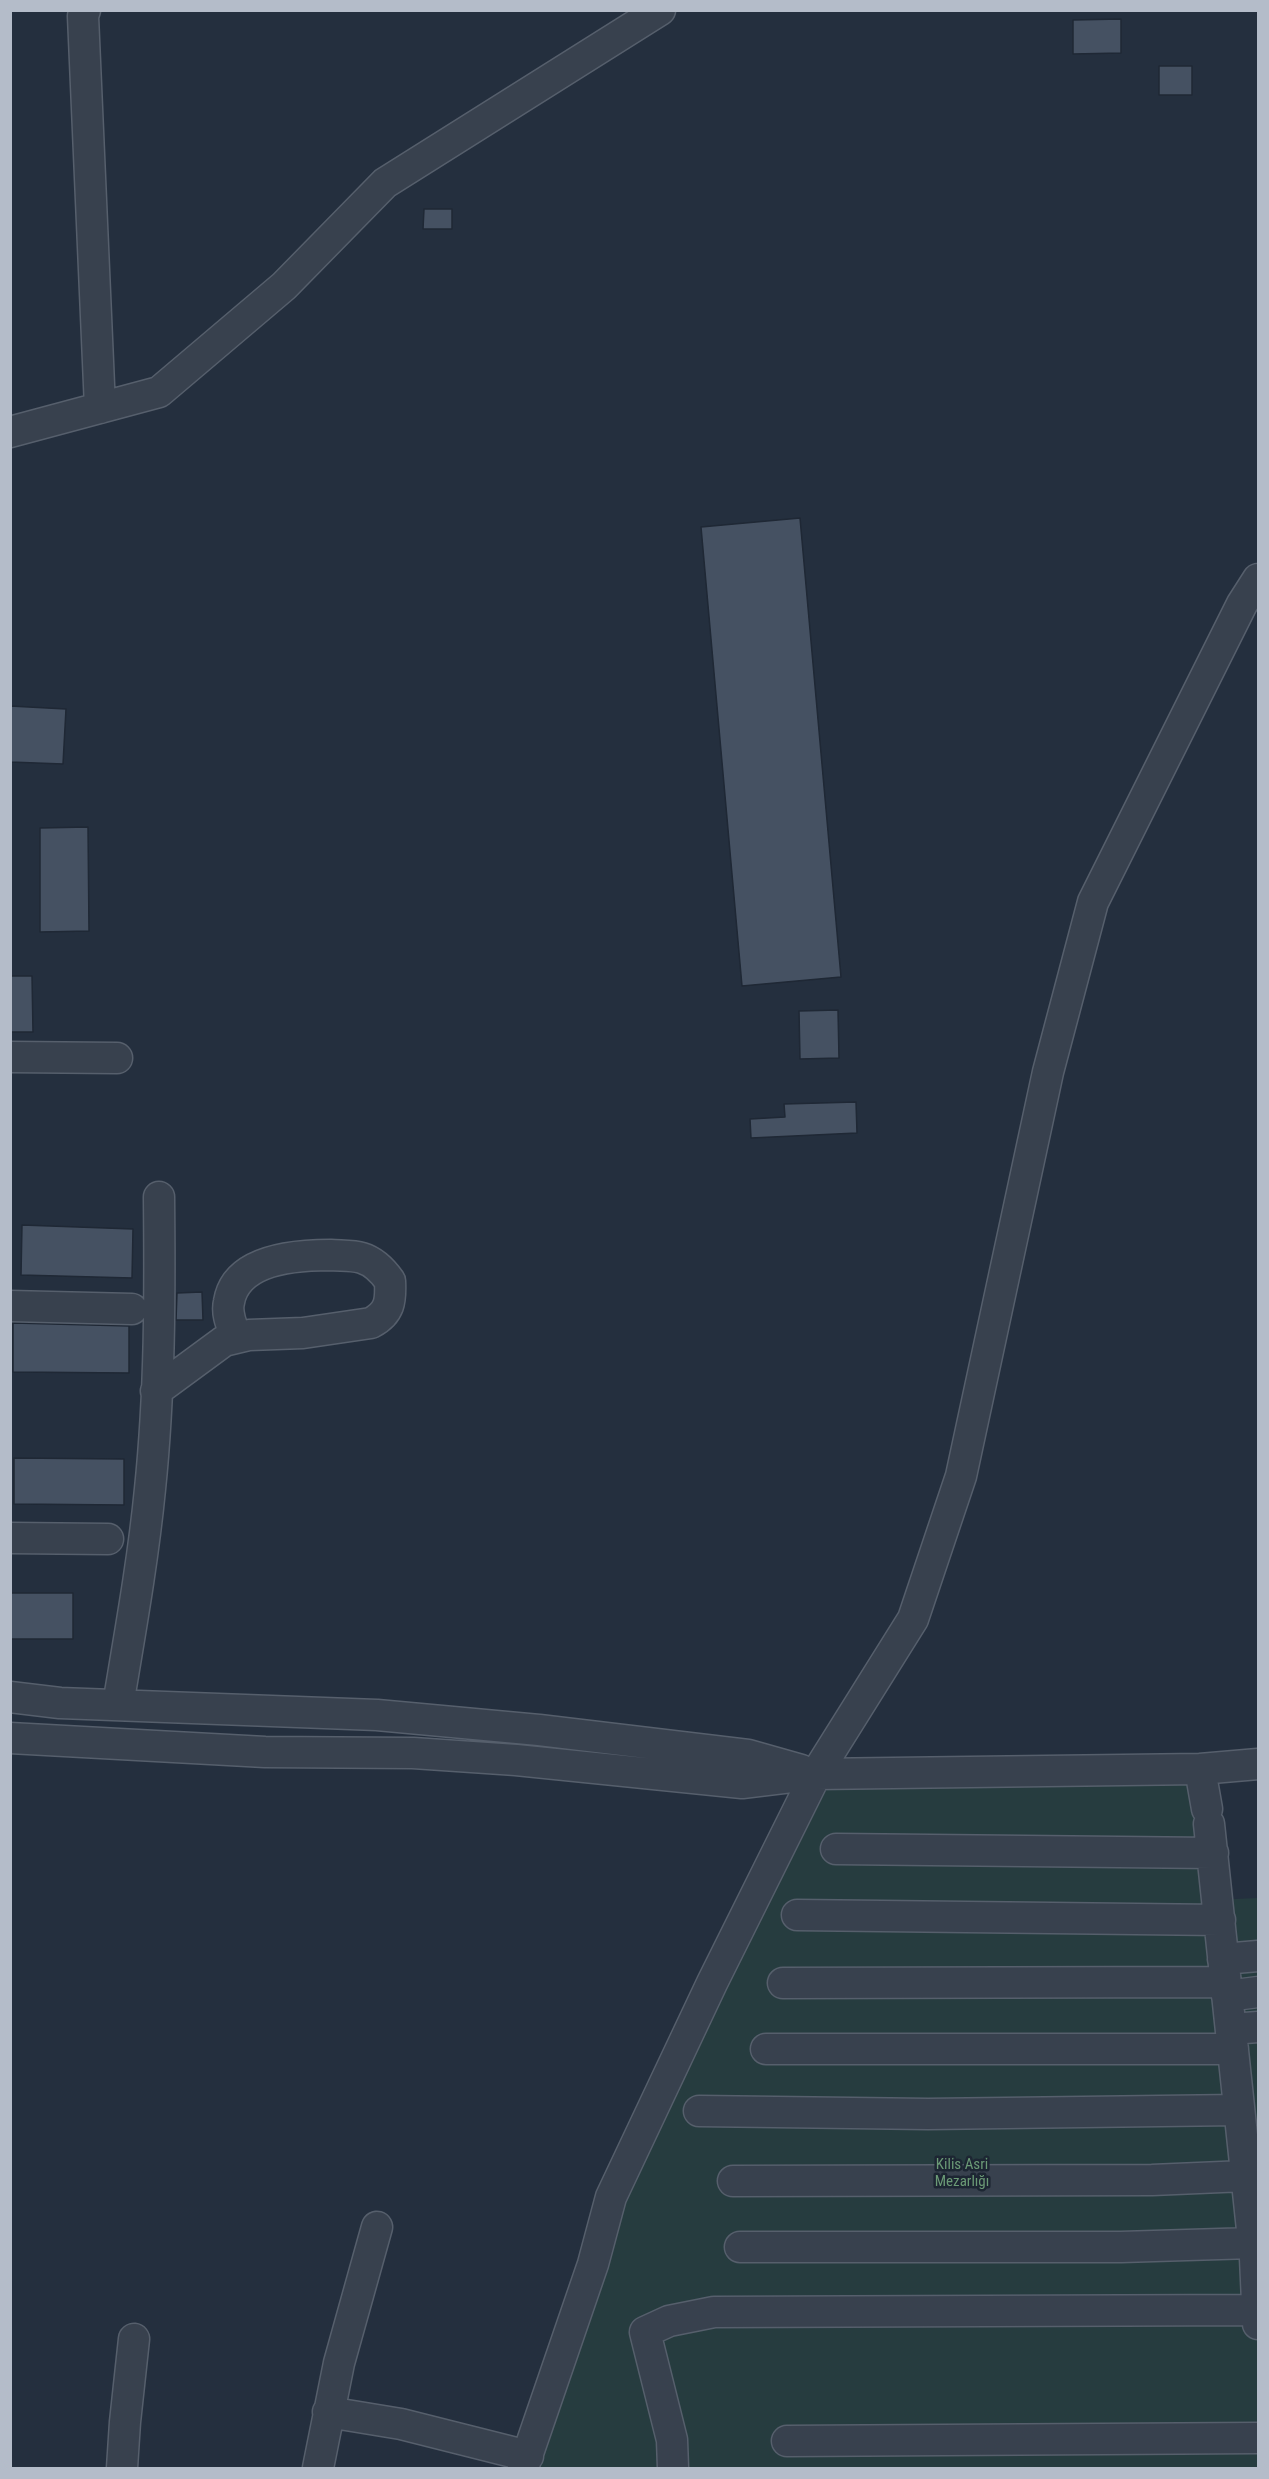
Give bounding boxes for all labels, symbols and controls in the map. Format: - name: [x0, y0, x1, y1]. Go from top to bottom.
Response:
- park label: Kilis Asri Mezarlığı: [935, 2156, 989, 2191]

